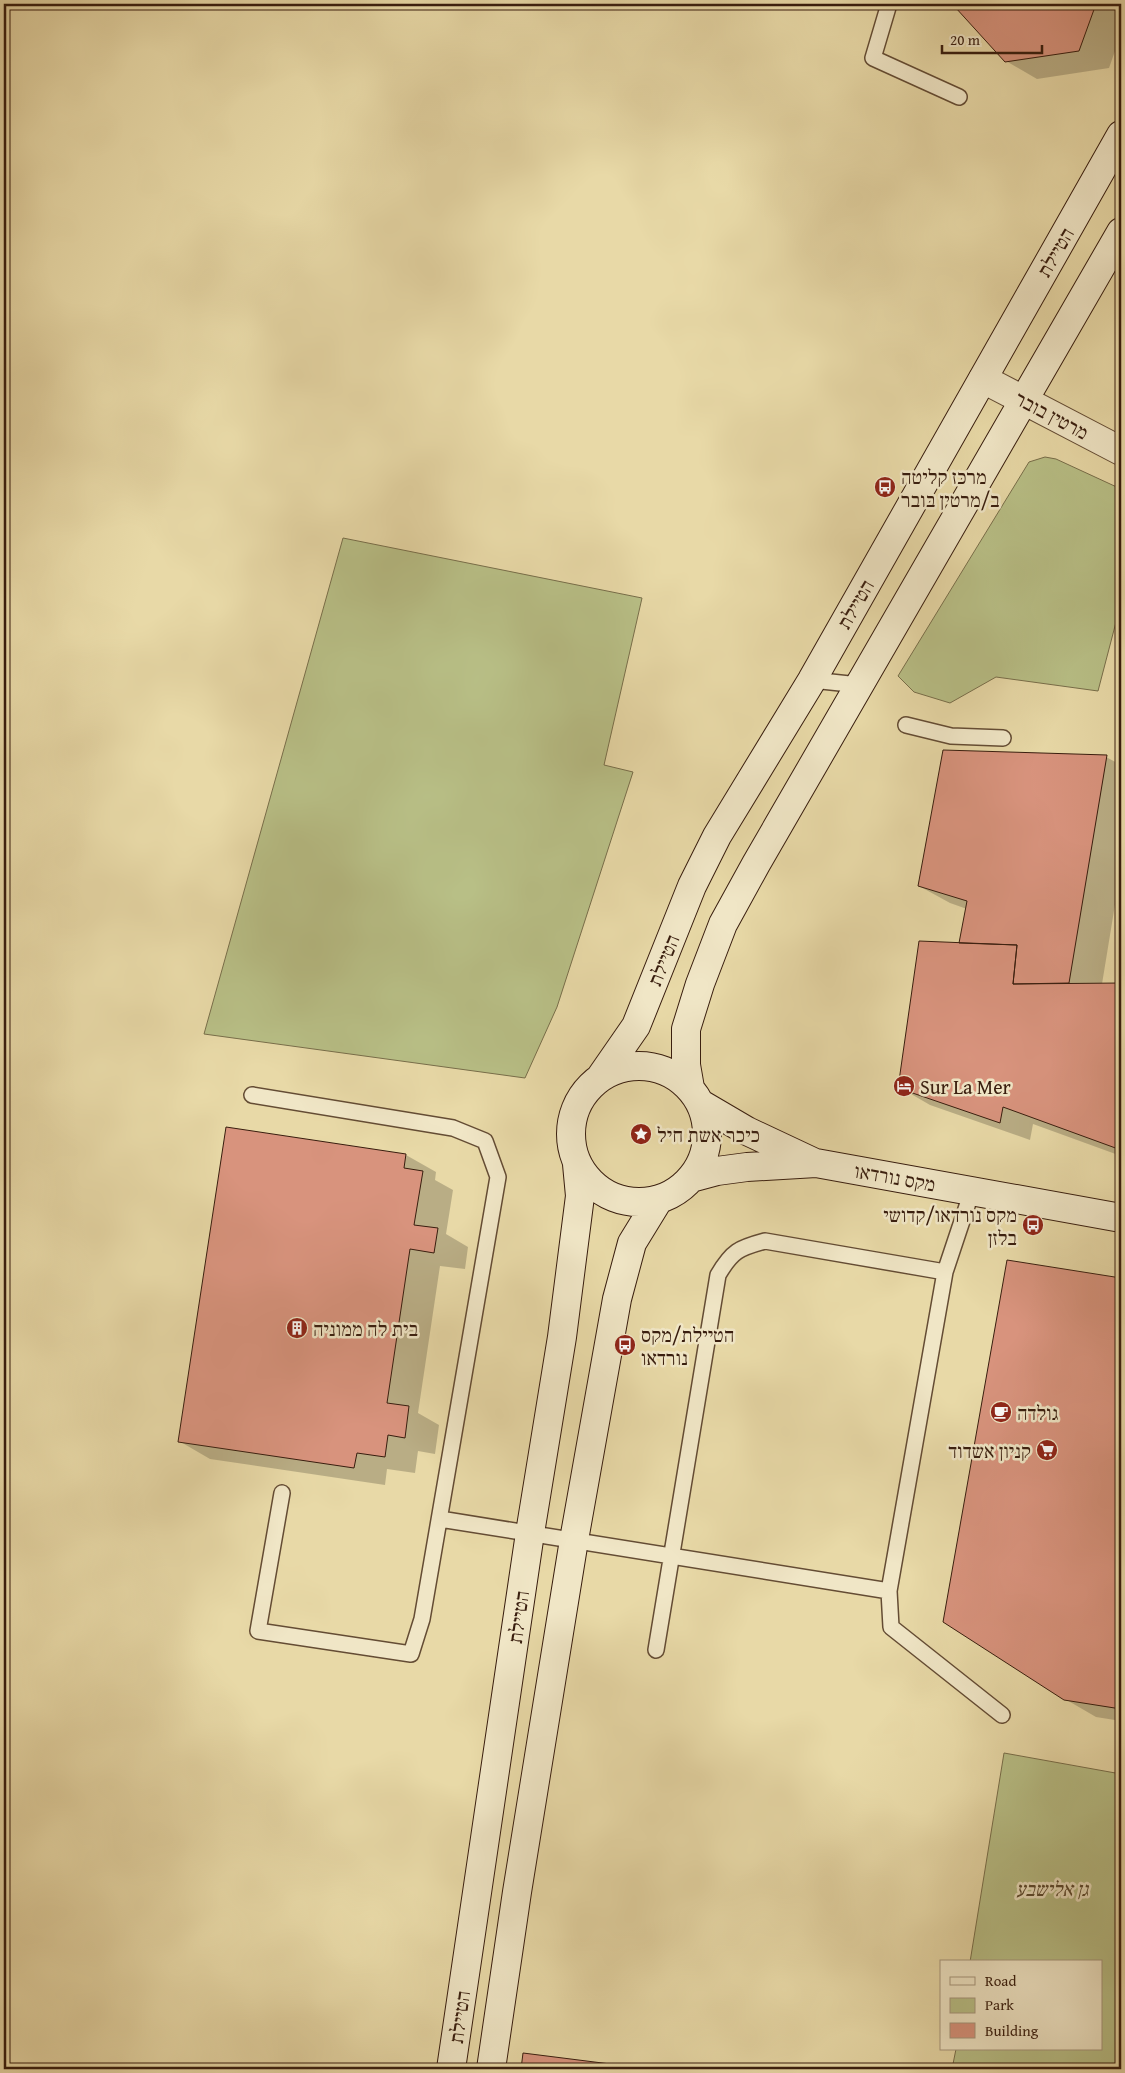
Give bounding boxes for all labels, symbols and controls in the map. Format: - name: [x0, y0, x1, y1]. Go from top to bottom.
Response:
- scale bar: [942, 22, 1042, 54]
- text: 20 m: [950, 29, 981, 50]
- street label: הטיילת: [1029, 222, 1081, 282]
- street label: מרטין בובר: [1010, 383, 1094, 447]
- place label: מרכז קליטה ב/מרטין בובר: [901, 462, 1000, 514]
- bus stop icon: מרכז קליטה ב/מרטין בובר: [873, 475, 897, 499]
- street label: הטיילת: [829, 574, 881, 634]
- street label: הטיילת: [640, 930, 686, 990]
- place label: Sur La Mer: [920, 1072, 1011, 1101]
- hotel icon: Sur La Mer: [892, 1074, 916, 1098]
- place label: כיכר אשת חיל: [657, 1120, 760, 1149]
- place icon: כיכר אשת חיל: [629, 1122, 653, 1146]
- street label: מקס נורדאו: [852, 1156, 938, 1198]
- place label: מקס נורדאו/קדושי בלזן: [883, 1200, 1017, 1252]
- bus stop icon: מקס נורדאו/קדושי בלזן: [1021, 1213, 1045, 1237]
- place label: בית לה ממוניה: [313, 1314, 418, 1343]
- building icon: בית לה ממוניה: [285, 1316, 309, 1340]
- place label: הטיילת/מקס נורדאו: [641, 1320, 734, 1372]
- bus stop icon: הטיילת/מקס נורדאו: [613, 1333, 637, 1357]
- place label: גולדה: [1017, 1398, 1059, 1427]
- cafe icon: גולדה: [989, 1400, 1013, 1424]
- place label: קניון אשדוד: [948, 1436, 1031, 1465]
- supermarket icon: קניון אשדוד: [1035, 1438, 1059, 1462]
- street label: הטיילת: [500, 1589, 536, 1645]
- park label: גן אלישבע: [1016, 1874, 1089, 1903]
- legend: [940, 1960, 1102, 2050]
- text: Road: [985, 1970, 1016, 1991]
- street label: הטיילת: [441, 1989, 477, 2045]
- text: Park: [985, 1994, 1014, 2015]
- text: Building: [985, 2020, 1039, 2041]

